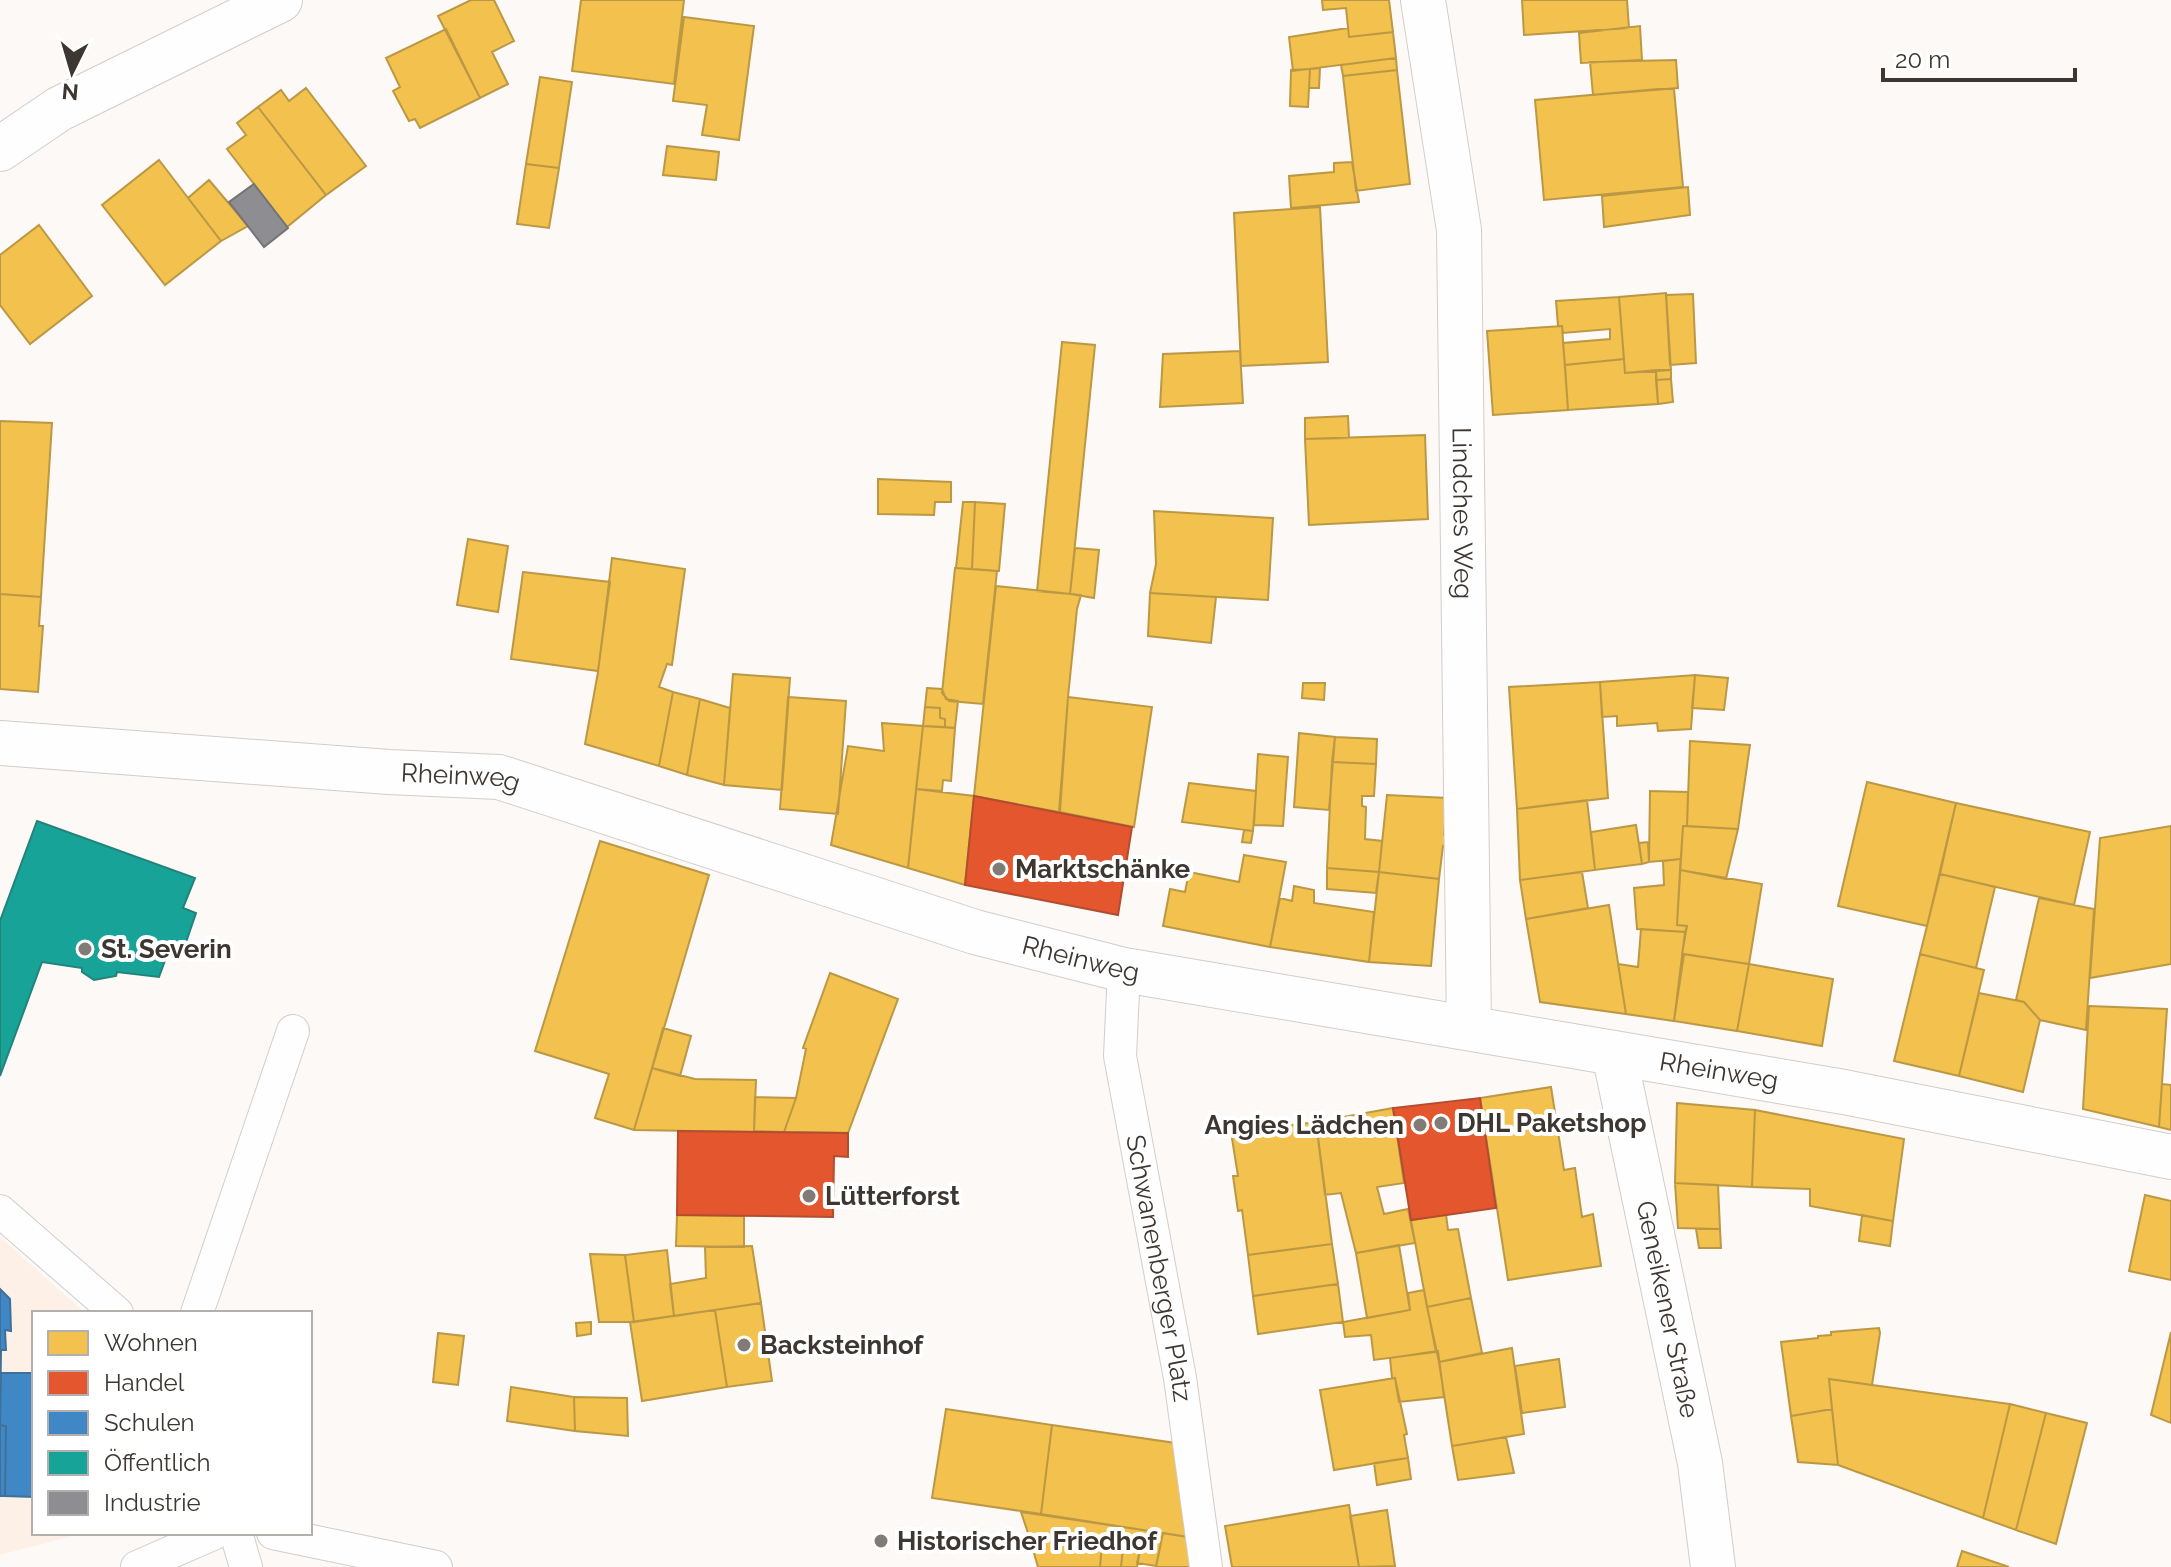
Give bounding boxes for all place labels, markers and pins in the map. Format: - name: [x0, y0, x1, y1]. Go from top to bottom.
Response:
- place label: Marktschänke: [1015, 854, 1190, 884]
- marker: Marktschänke: [990, 860, 1008, 878]
- place label: St. Severin: [101, 934, 232, 964]
- marker: St. Severin: [76, 940, 94, 958]
- place label: DHL Paketshop: [1457, 1108, 1647, 1138]
- place label: Angies Lädchen: [1205, 1110, 1404, 1140]
- marker: DHL Paketshop: [1432, 1114, 1450, 1132]
- marker: Angies Lädchen: [1411, 1116, 1429, 1134]
- place label: Lütterforst: [825, 1181, 960, 1211]
- marker: Lütterforst: [800, 1187, 818, 1205]
- place label: Backsteinhof: [760, 1330, 925, 1360]
- marker: Backsteinhof: [735, 1336, 753, 1354]
- place label: Historischer Friedhof: [897, 1526, 1158, 1556]
- marker: Historischer Friedhof: [872, 1532, 890, 1550]

